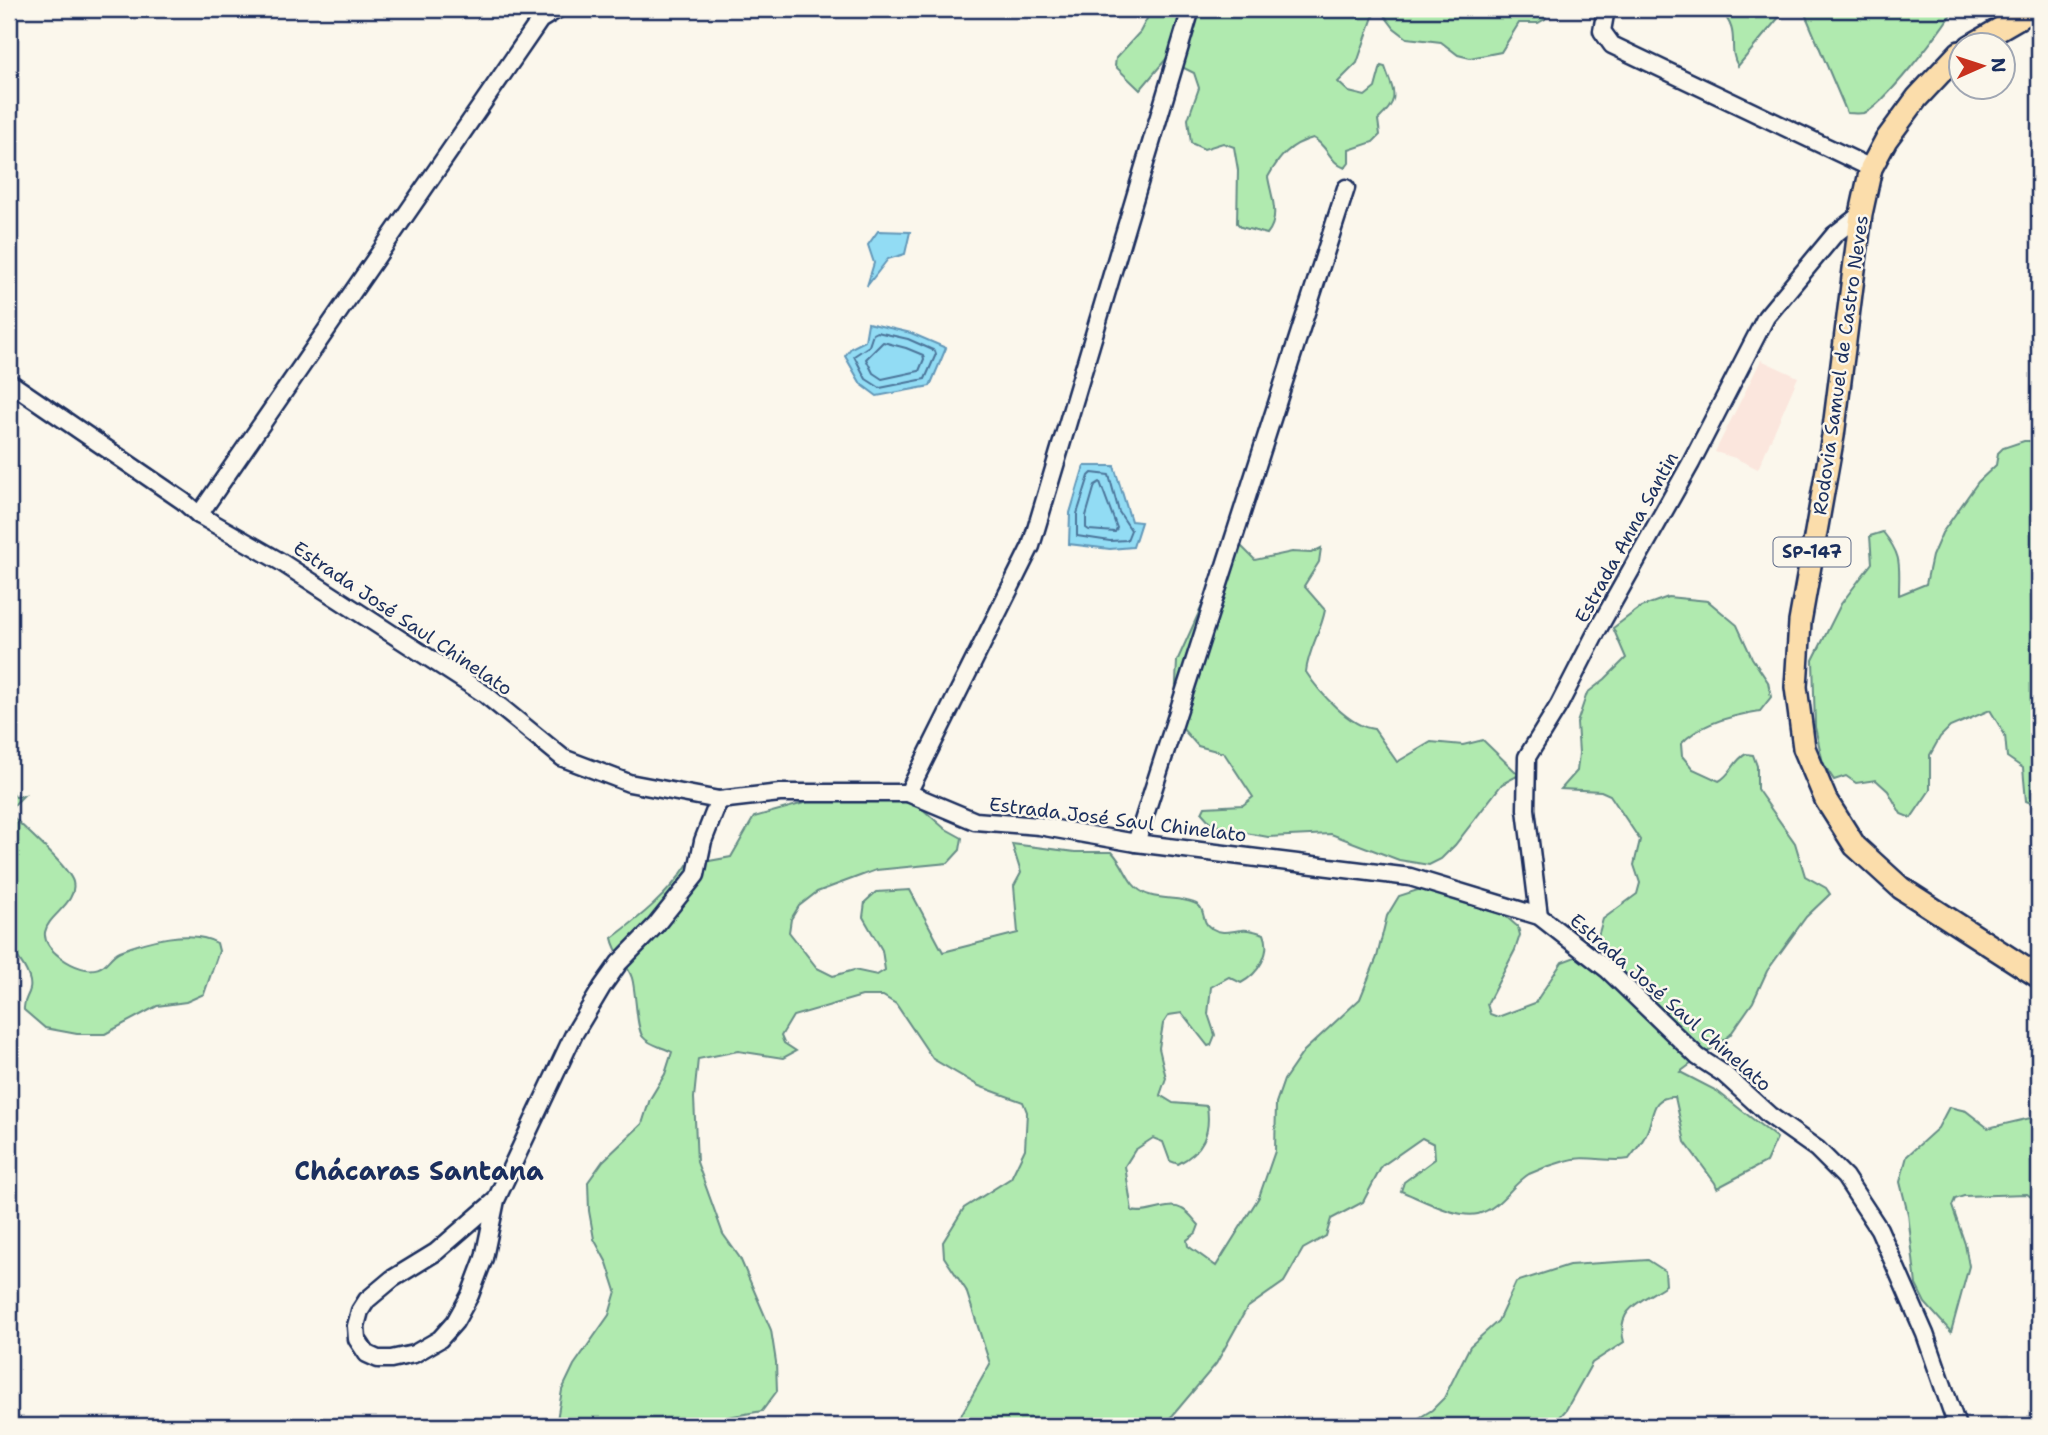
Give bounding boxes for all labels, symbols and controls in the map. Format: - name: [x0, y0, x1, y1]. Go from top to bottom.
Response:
- north arrow: [1946, 32, 2016, 102]
- text: N: [1986, 57, 2011, 73]
- street label: Rodovia Samuel de Castro Neves: [1807, 214, 1874, 517]
- street label: Estrada Anna Santin: [1569, 447, 1684, 627]
- street label: Estrada José Saul Chinelato: [288, 536, 517, 701]
- road number: SP-147: [1773, 538, 1850, 566]
- street label: Estrada José Saul Chinelato: [988, 791, 1248, 848]
- street label: Estrada José Saul Chinelato: [1565, 908, 1777, 1097]
- district label: Chácaras Santana: [294, 1153, 544, 1188]

